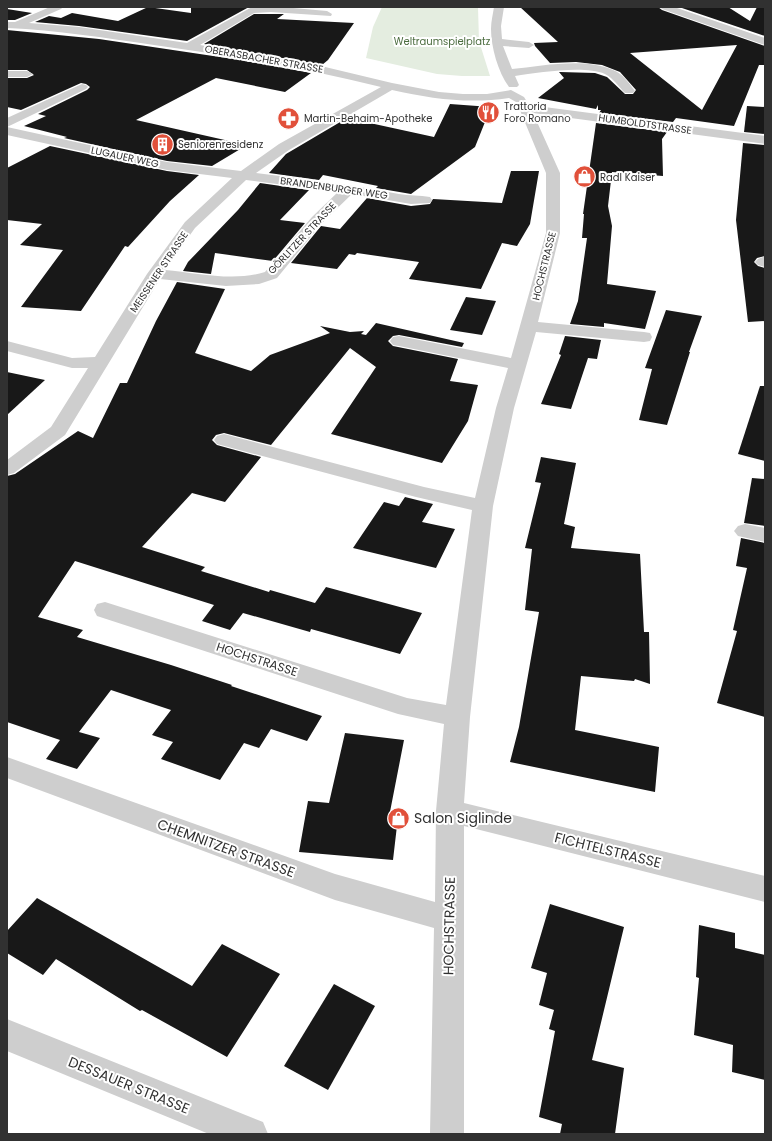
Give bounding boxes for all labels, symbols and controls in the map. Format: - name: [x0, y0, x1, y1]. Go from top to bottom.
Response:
- park label: Weltraumspielplatz: [394, 34, 491, 49]
- street label: OBERASBACHER STRASSE: [204, 41, 324, 77]
- restaurant icon: Trattoria Foro Romano: [475, 99, 501, 125]
- place label: Trattoria Foro Romano: [504, 99, 571, 126]
- pharmacy icon: Martin-Behaim-Apotheke: [275, 105, 301, 131]
- street label: HUMBOLDTSTRASSE: [597, 110, 693, 138]
- place label: Martin-Behaim-Apotheke: [304, 111, 432, 126]
- building icon: Seniorenresidenz: [149, 131, 175, 157]
- place label: Seniorenresidenz: [178, 137, 264, 152]
- street label: LUGAUER WEG: [90, 143, 160, 172]
- shop icon: Radl Kaiser: [572, 164, 598, 190]
- place label: Radl Kaiser: [600, 170, 655, 185]
- street label: BRANDENBURGER WEG: [279, 173, 389, 203]
- street label: GÖRLITZER STRASSE: [264, 198, 340, 278]
- street label: MEISSENER STRASSE: [126, 228, 192, 316]
- street label: HOCHSTRASSE: [528, 230, 560, 302]
- street label: HOCHSTRASSE: [214, 638, 300, 680]
- shop icon: Salon Siglinde: [385, 805, 411, 831]
- place label: Salon Siglinde: [414, 808, 512, 828]
- street label: CHEMNITZER STRASSE: [154, 814, 298, 882]
- street label: FICHTELSTRASSE: [553, 827, 663, 873]
- street label: HOCHSTRASSE: [438, 877, 460, 975]
- street label: DESSAUER STRASSE: [65, 1052, 193, 1118]

